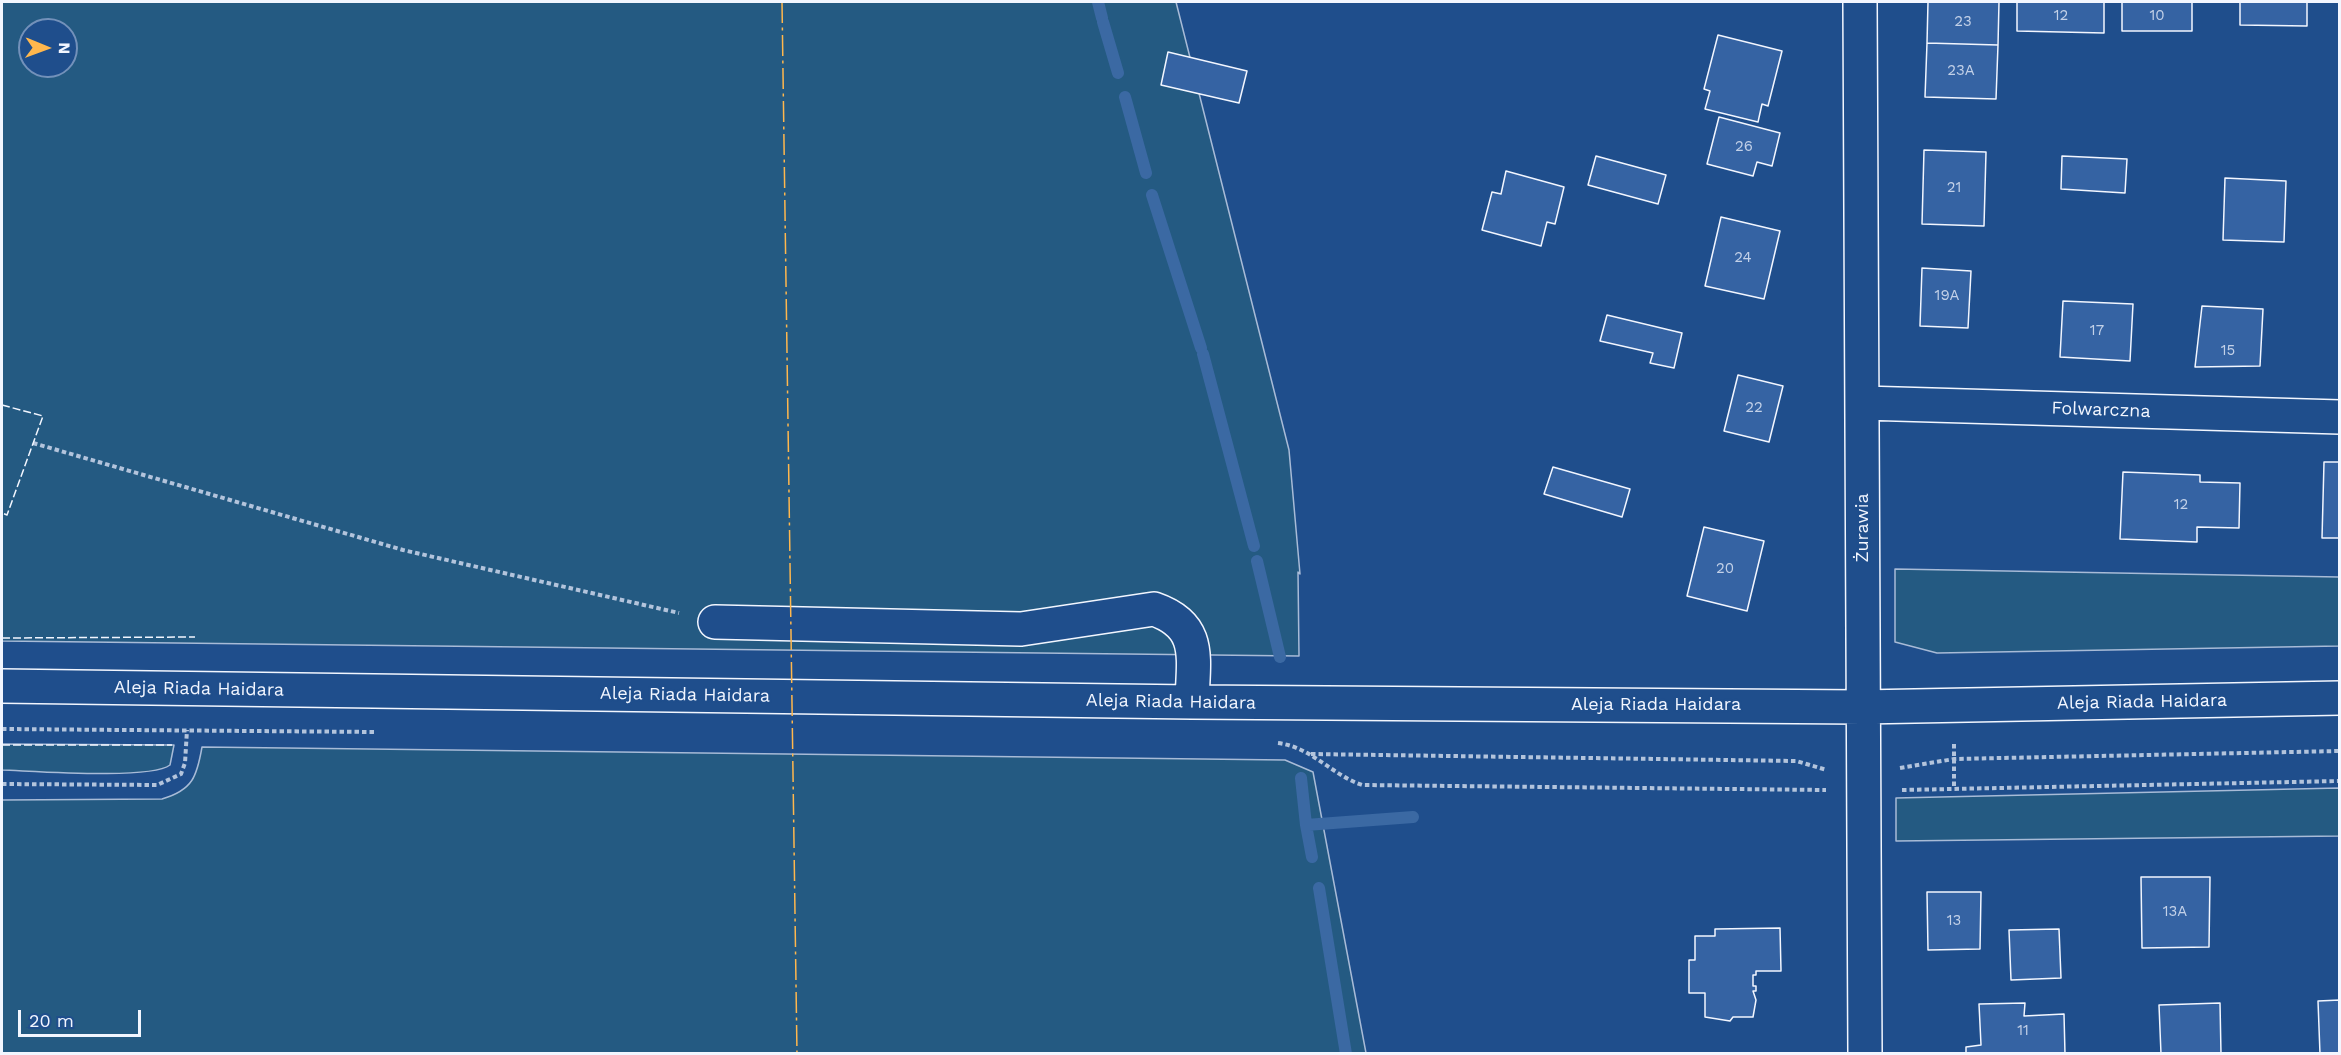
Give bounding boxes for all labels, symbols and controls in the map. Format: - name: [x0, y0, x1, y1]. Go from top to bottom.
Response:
- house number: 12: [2054, 7, 2068, 25]
- house number: 10: [2149, 7, 2165, 25]
- house number: 23: [1954, 13, 1972, 31]
- north arrow: [18, 18, 78, 78]
- text: N: [55, 42, 74, 54]
- house number: 23A: [1947, 62, 1975, 80]
- house number: 26: [1735, 138, 1753, 156]
- house number: 21: [1947, 179, 1961, 197]
- house number: 24: [1734, 249, 1752, 267]
- house number: 19A: [1935, 287, 1959, 305]
- house number: 17: [2090, 322, 2104, 340]
- house number: 15: [2221, 342, 2235, 360]
- street label: Folwarczna: [2051, 397, 2151, 423]
- house number: 22: [1745, 399, 1763, 417]
- street label: Żurawia: [1852, 493, 1874, 563]
- house number: 12: [2174, 496, 2188, 514]
- house number: 20: [1716, 560, 1734, 578]
- street label: Aleja Riada Haidara: [114, 677, 284, 701]
- street label: Aleja Riada Haidara: [600, 683, 770, 707]
- street label: Aleja Riada Haidara: [1086, 690, 1256, 714]
- street label: Aleja Riada Haidara: [2057, 690, 2227, 714]
- street label: Aleja Riada Haidara: [1571, 694, 1741, 716]
- house number: 13A: [2163, 903, 2187, 921]
- house number: 13: [1947, 912, 1961, 930]
- scale bar: [21, 998, 144, 1036]
- text: 20 m: [29, 1010, 74, 1031]
- house number: 11: [2017, 1022, 2029, 1040]

